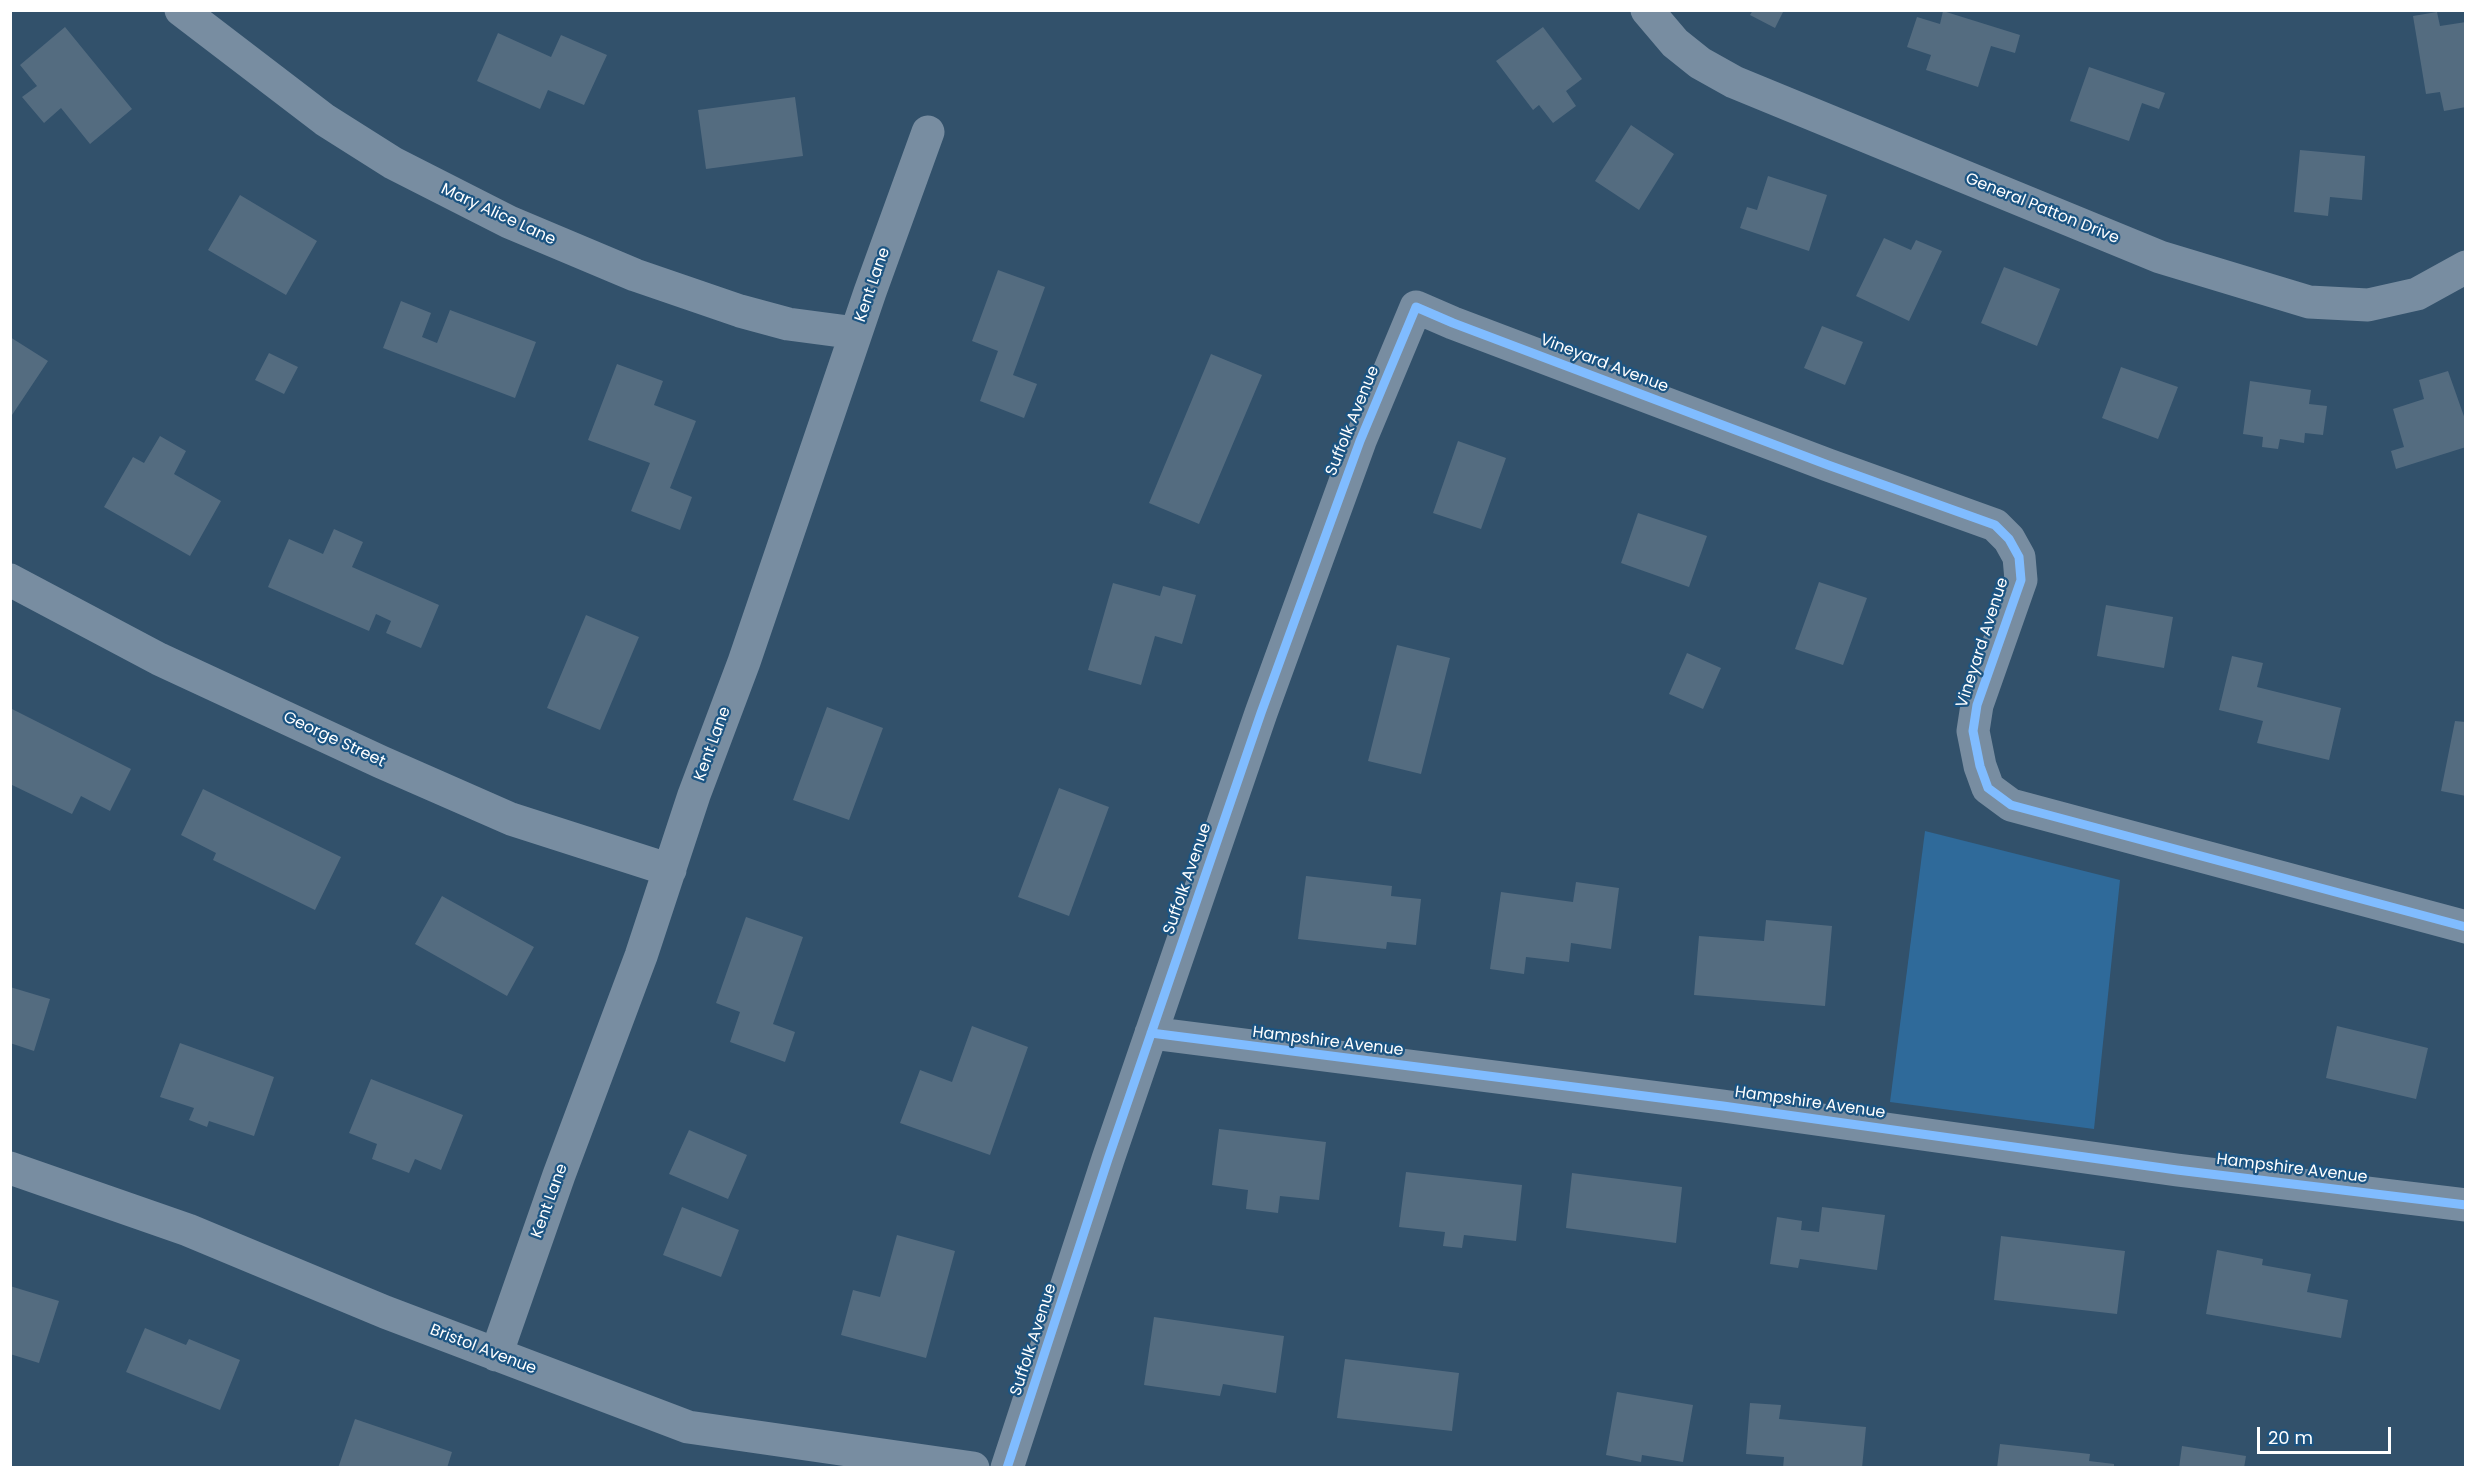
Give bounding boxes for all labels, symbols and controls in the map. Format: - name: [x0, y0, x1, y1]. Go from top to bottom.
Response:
- street label: General Patton Drive: [1962, 169, 2122, 249]
- street label: Mary Alice Lane: [438, 180, 558, 250]
- street label: Kent Lane: [851, 245, 895, 325]
- street label: Vineyard Avenue: [1537, 331, 1671, 397]
- street label: Suffolk Avenue: [1322, 363, 1384, 479]
- street label: Vineyard Avenue: [1953, 575, 2013, 711]
- street label: Kent Lane: [691, 704, 735, 784]
- street label: George Street: [280, 708, 388, 772]
- street label: Suffolk Avenue: [1160, 821, 1216, 937]
- street label: Hampshire Avenue: [1251, 1023, 1405, 1061]
- street label: Hampshire Avenue: [1733, 1083, 1887, 1123]
- street label: Hampshire Avenue: [2215, 1150, 2369, 1188]
- street label: Kent Lane: [528, 1161, 572, 1241]
- street label: Suffolk Avenue: [1007, 1281, 1061, 1399]
- street label: Bristol Avenue: [427, 1321, 539, 1379]
- scale bar: [2260, 1415, 2394, 1453]
- text: 20 m: [2268, 1425, 2313, 1450]

